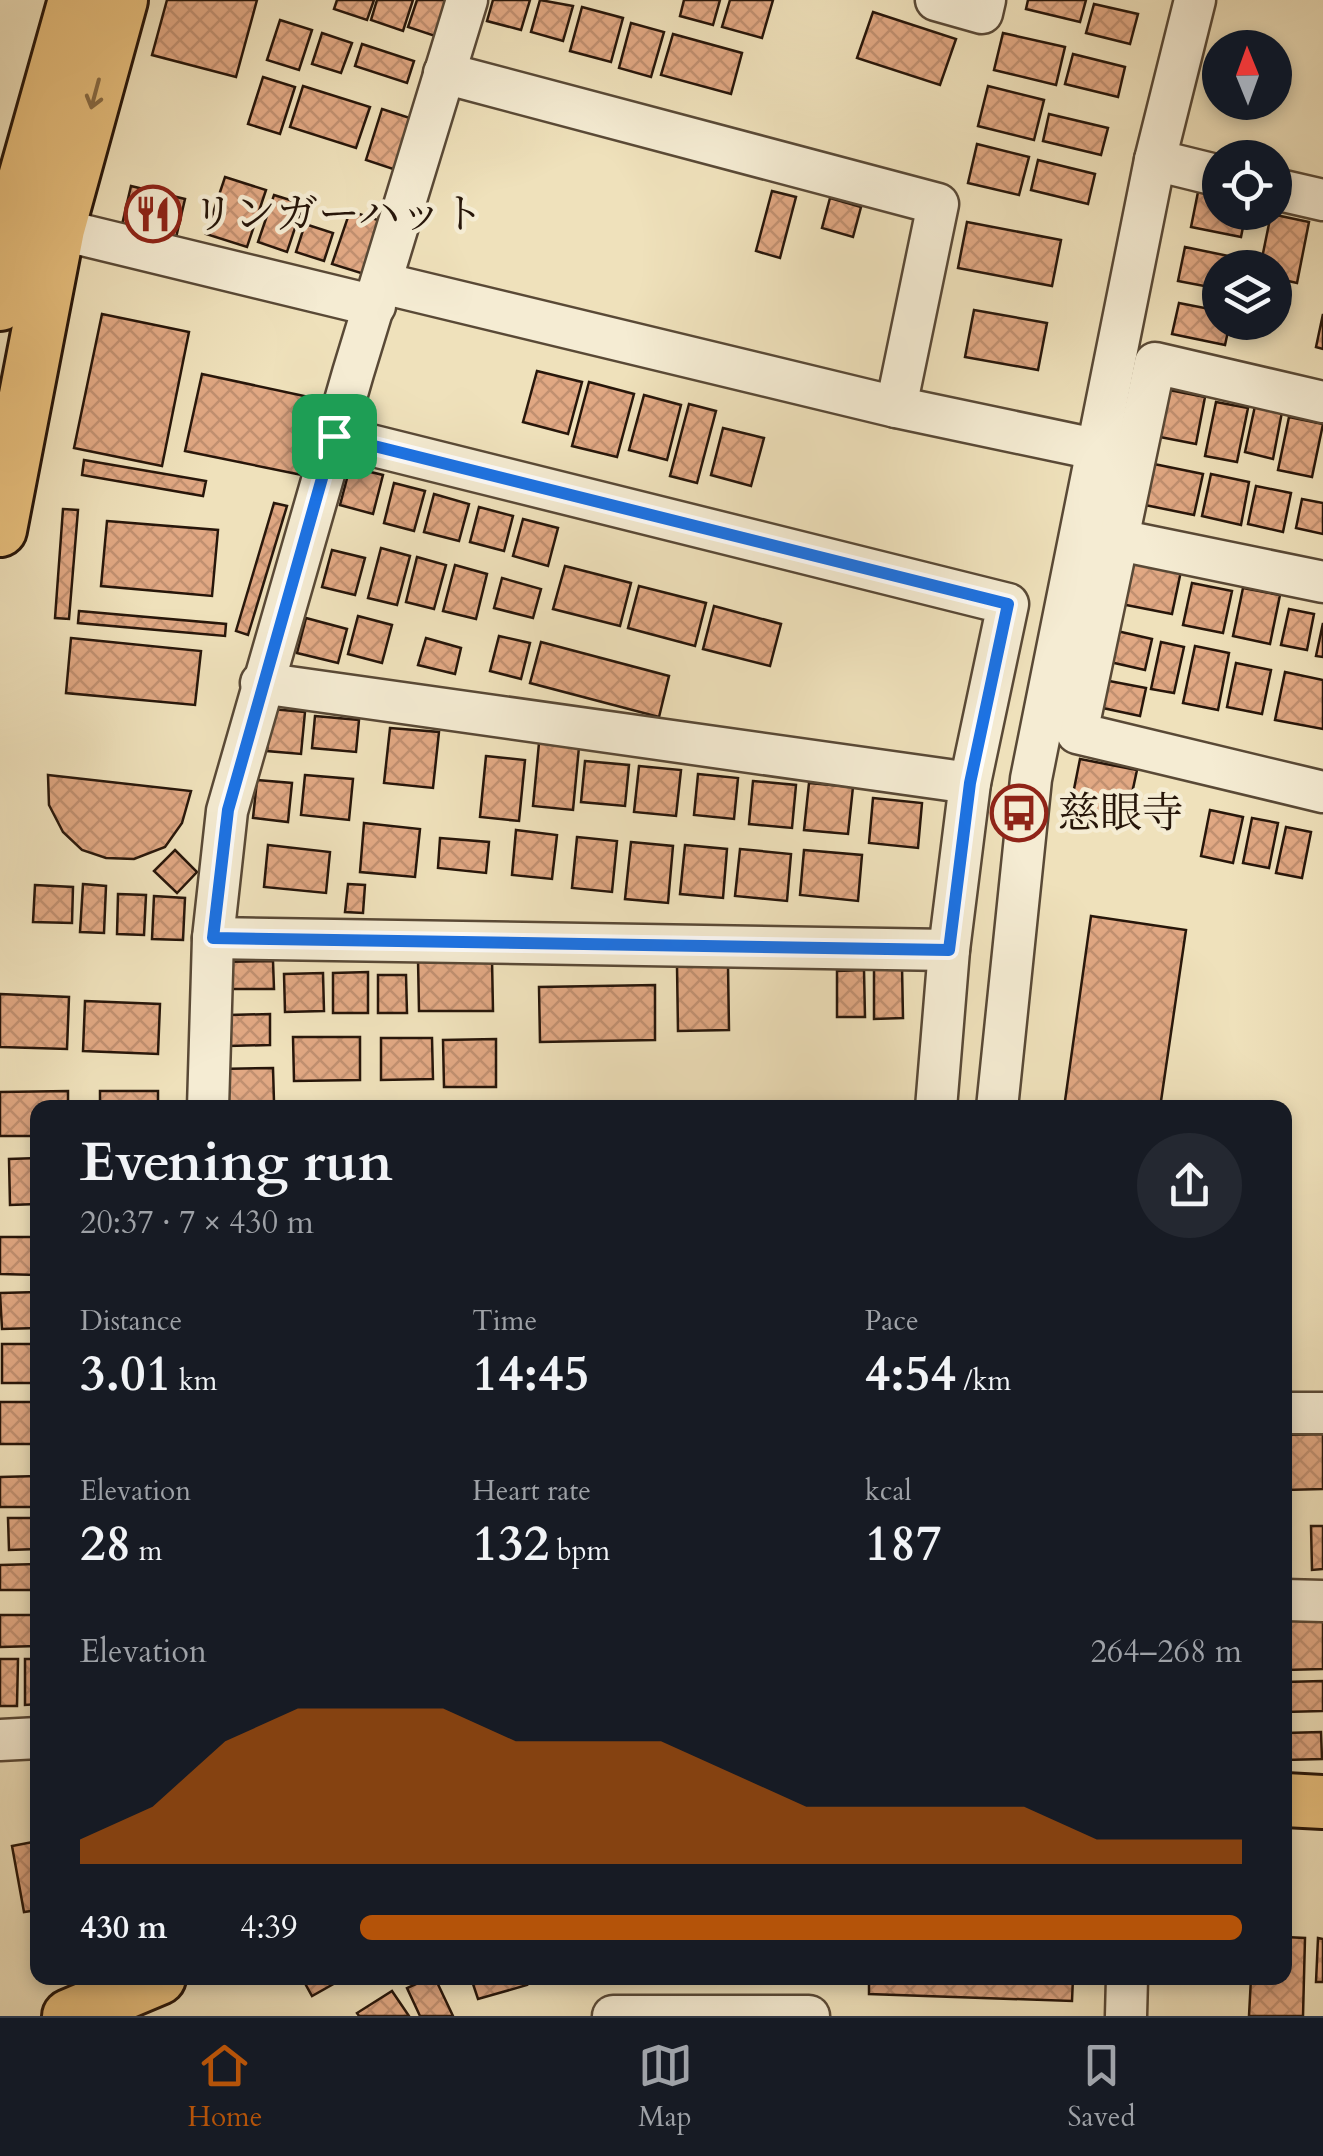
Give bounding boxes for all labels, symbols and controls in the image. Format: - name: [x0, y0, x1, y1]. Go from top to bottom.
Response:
- north arrow: [1202, 30, 1292, 120]
- map controls: [1202, 30, 1292, 340]
- one-way arrow: [85, 78, 104, 109]
- button: locate: [1202, 140, 1292, 230]
- restaurant icon: リンガーハット: [123, 184, 183, 244]
- place label: リンガーハット: [192, 186, 484, 243]
- button: layers: [1202, 250, 1292, 340]
- pin: [292, 394, 377, 479]
- icon: arrive: [307, 409, 362, 464]
- bus stop icon: 慈眼寺: [989, 783, 1049, 843]
- place label: 慈眼寺: [1058, 785, 1184, 842]
- text: Evening run: [80, 1126, 393, 1200]
- button: share: [1137, 1133, 1242, 1238]
- text: 20:37 · 7 × 430 m: [80, 1201, 314, 1245]
- text: Distance: [80, 1302, 182, 1340]
- text: Time: [472, 1302, 537, 1340]
- text: Pace: [865, 1302, 919, 1340]
- text: 3.01: [80, 1340, 171, 1408]
- text: 14:45: [472, 1340, 589, 1408]
- text: 4:54: [865, 1340, 956, 1408]
- text: km: [171, 1362, 218, 1400]
- text: /km: [956, 1362, 1011, 1400]
- text: Elevation: [80, 1472, 191, 1510]
- text: Heart rate: [472, 1472, 591, 1510]
- text: kcal: [865, 1472, 912, 1510]
- text: 28: [80, 1510, 131, 1578]
- text: 132: [472, 1510, 549, 1578]
- text: 187: [865, 1510, 942, 1578]
- text: m: [131, 1532, 162, 1570]
- text: bpm: [549, 1532, 610, 1570]
- text: Elevation: [80, 1630, 207, 1674]
- text: 264–268 m: [1090, 1630, 1242, 1674]
- text: 430 m: [80, 1906, 167, 1950]
- text: 4:39: [240, 1906, 297, 1950]
- tab: Home: [188, 2038, 262, 2136]
- tab: Map: [638, 2038, 693, 2136]
- tab: Saved: [1068, 2038, 1135, 2136]

